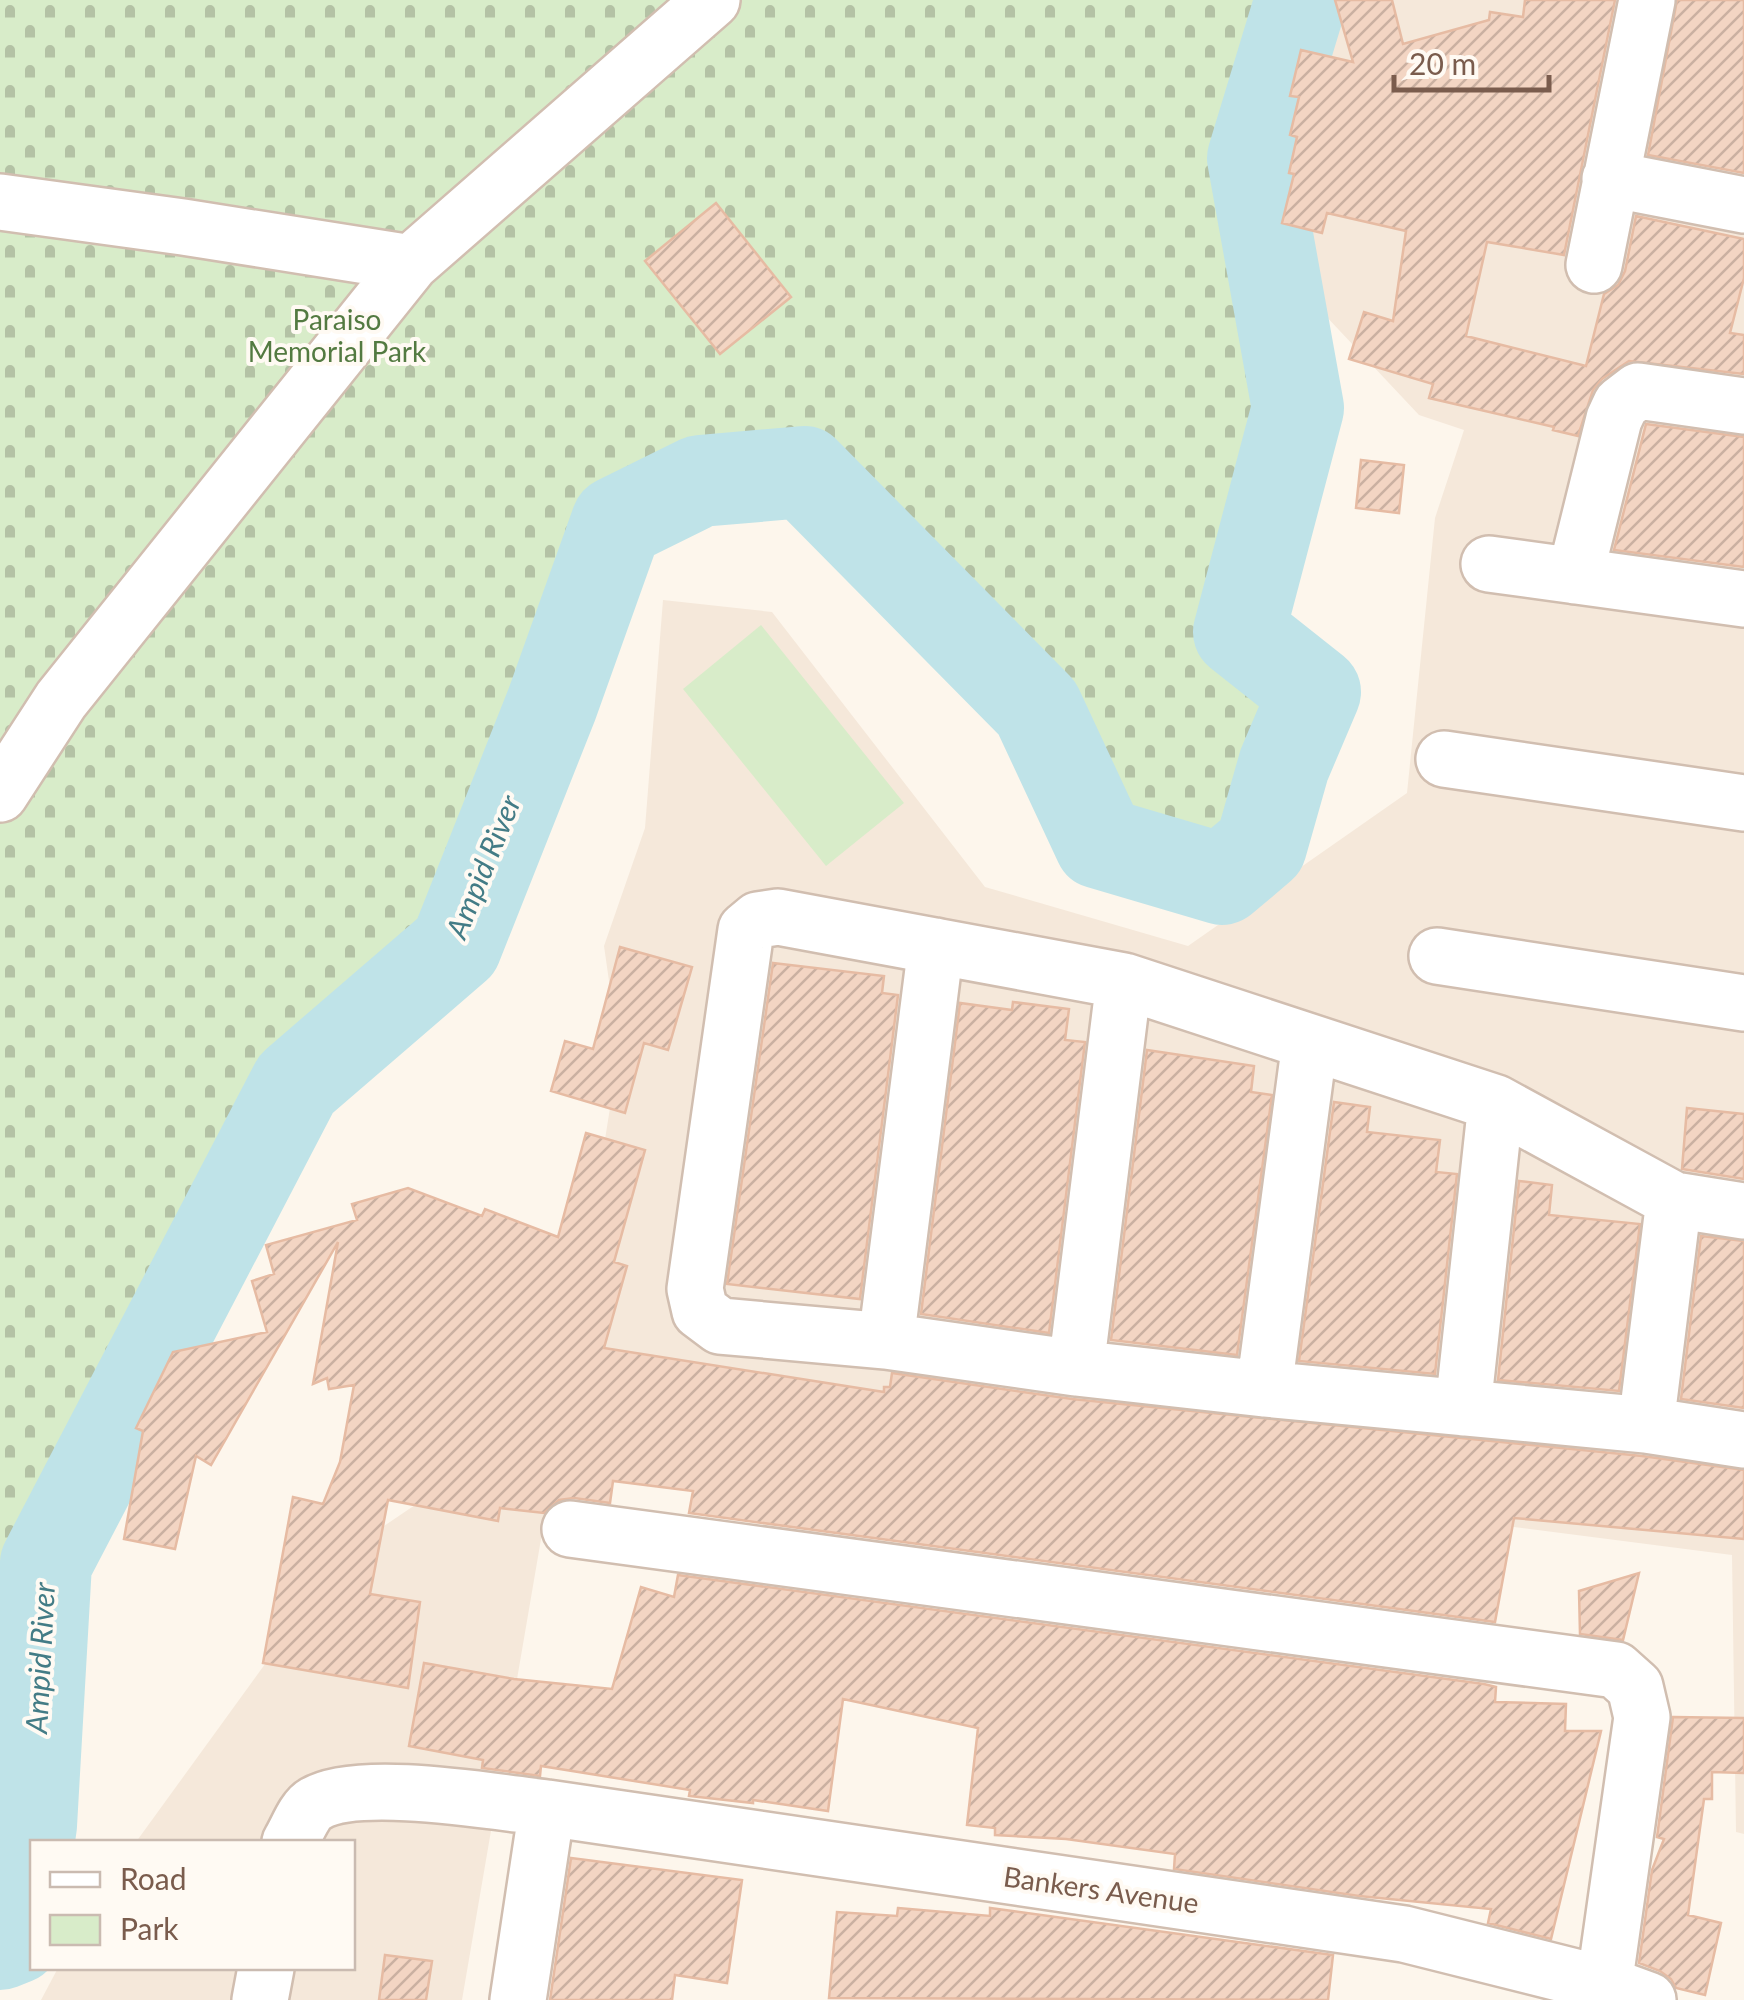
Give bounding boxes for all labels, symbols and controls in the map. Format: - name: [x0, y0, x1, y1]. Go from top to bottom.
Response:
- scale bar: [1394, 30, 1549, 92]
- text: 20 m: [1409, 45, 1476, 81]
- park label: Paraiso Memorial Park: [248, 302, 427, 368]
- water label: Ampid River: [437, 789, 527, 944]
- water label: Ampid River: [17, 1581, 61, 1735]
- legend: [30, 1840, 355, 1970]
- street label: Bankers Avenue: [1001, 1858, 1201, 1920]
- text: Road: [120, 1860, 187, 1896]
- text: Park: [120, 1910, 179, 1946]

